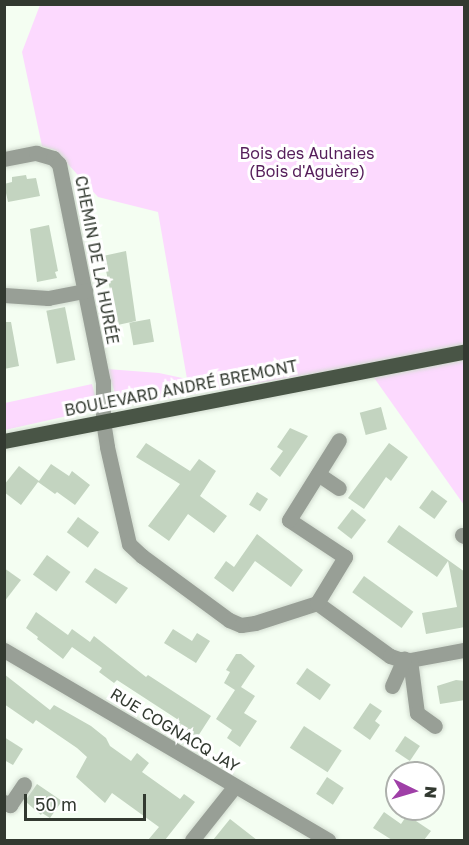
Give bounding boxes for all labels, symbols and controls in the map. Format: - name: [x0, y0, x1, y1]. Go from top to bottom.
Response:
- park label: Bois des Aulnaies (Bois d'Aguère): [240, 143, 374, 181]
- street label: CHEMIN DE LA HURÉE: [71, 174, 123, 346]
- street label: BOULEVARD ANDRÉ BREMONT: [63, 356, 299, 420]
- street label: RUE COGNACQ JAY: [107, 684, 243, 776]
- north arrow: [385, 761, 445, 821]
- scale bar: [27, 782, 148, 820]
- text: N: [420, 785, 441, 799]
- text: 50 m: [35, 793, 77, 815]

